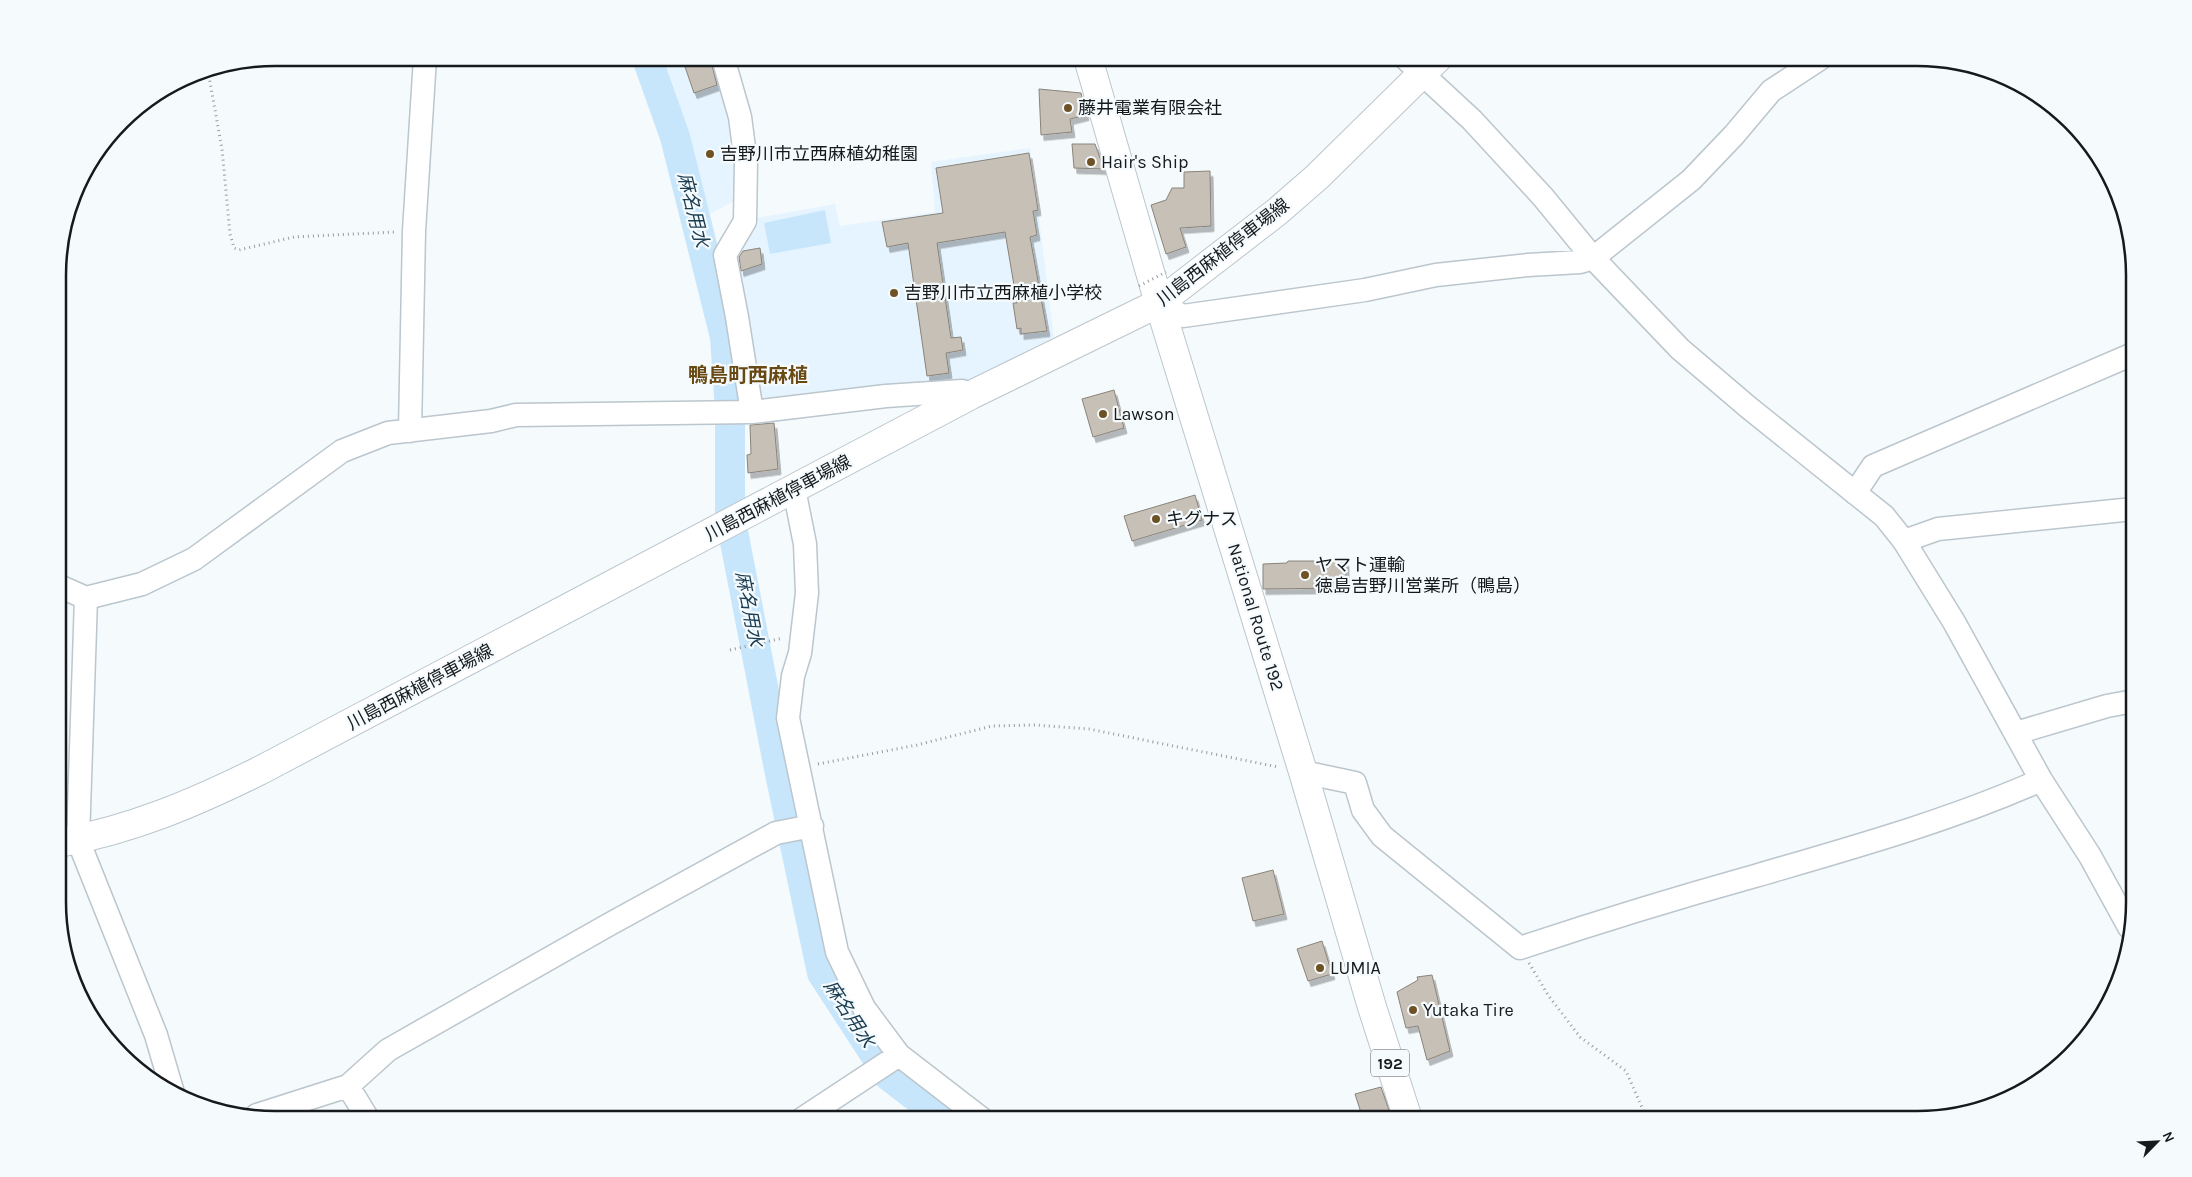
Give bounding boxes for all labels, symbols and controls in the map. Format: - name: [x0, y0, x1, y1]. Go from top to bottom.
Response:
- place label: 藤井電業有限会社: [1078, 97, 1222, 119]
- marker: 藤井電業有限会社: [1062, 102, 1074, 114]
- place label: 吉野川市立西麻植幼稚園: [720, 143, 918, 165]
- marker: 吉野川市立西麻植幼稚園: [704, 148, 716, 160]
- place label: Hair's Ship: [1101, 151, 1189, 173]
- marker: Hair's Ship: [1085, 156, 1097, 168]
- water label: 麻名用水: [673, 170, 713, 251]
- street label: 川島西麻植停車場線: [1152, 193, 1294, 311]
- place label: 吉野川市立西麻植小学校: [904, 282, 1102, 304]
- marker: 吉野川市立西麻植小学校: [888, 287, 900, 299]
- district label: 鴨島町西麻植: [688, 364, 808, 387]
- place label: Lawson: [1113, 403, 1175, 425]
- marker: Lawson: [1097, 408, 1109, 420]
- street label: 川島西麻植停車場線: [701, 450, 855, 546]
- place label: キグナス: [1166, 508, 1238, 530]
- marker: キグナス: [1150, 513, 1162, 525]
- street label: National Route 192: [1223, 541, 1289, 693]
- place label: ヤマト運輸 徳島吉野川営業所（鴨島）: [1315, 554, 1531, 597]
- marker: ヤマト運輸 徳島吉野川営業所（鴨島）: [1299, 569, 1311, 581]
- water label: 麻名用水: [731, 570, 767, 650]
- street label: 川島西麻植停車場線: [343, 639, 497, 735]
- place label: LUMIA: [1330, 957, 1381, 979]
- marker: LUMIA: [1314, 962, 1326, 974]
- water label: 麻名用水: [819, 976, 880, 1054]
- place label: Yutaka Tire: [1423, 999, 1514, 1021]
- marker: Yutaka Tire: [1407, 1004, 1419, 1016]
- road number: 192: [1371, 1050, 1409, 1076]
- north arrow: [2132, 1117, 2182, 1167]
- text: N: [2159, 1129, 2178, 1145]

